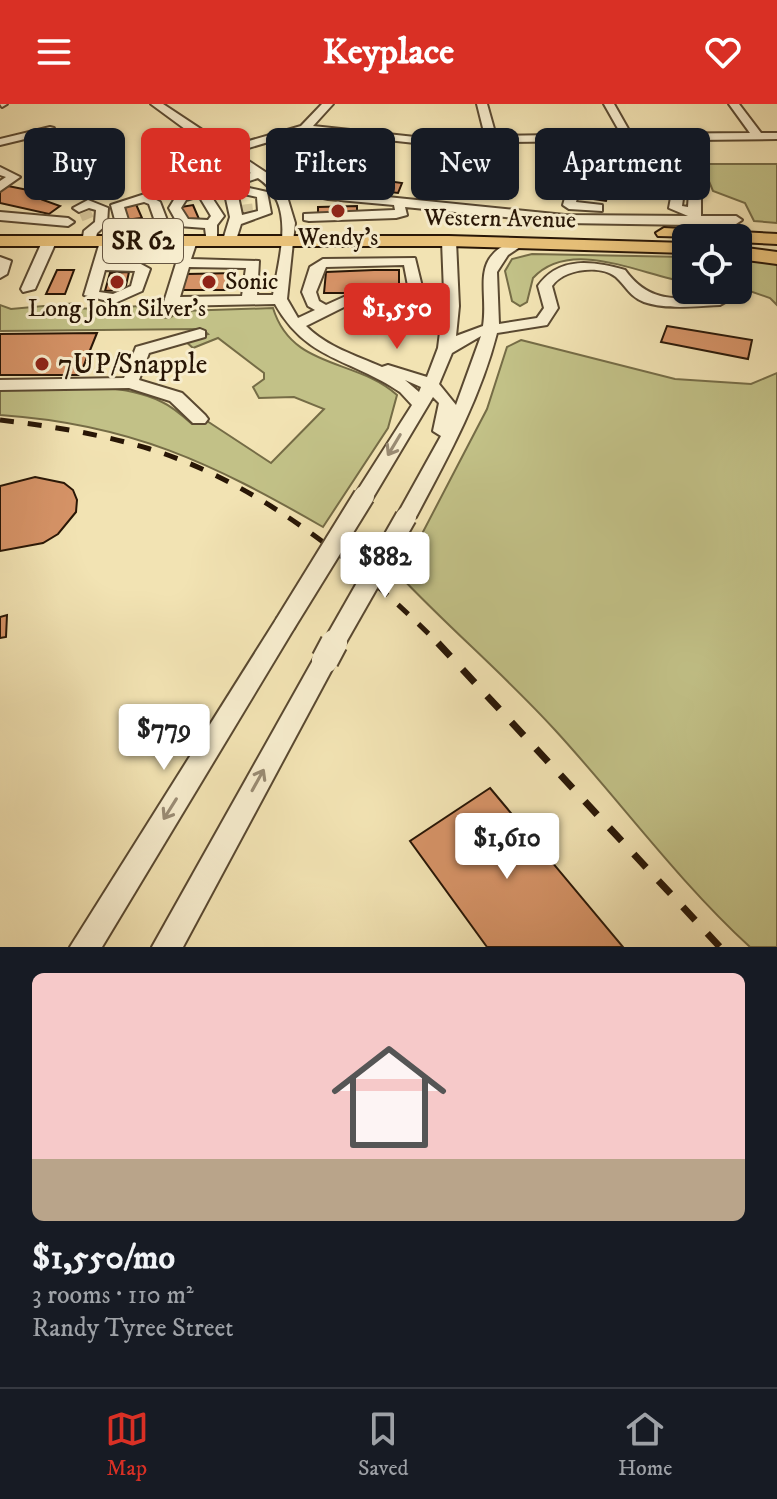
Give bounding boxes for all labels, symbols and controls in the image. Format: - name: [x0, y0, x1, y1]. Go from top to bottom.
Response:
- icon: menu: [32, 30, 76, 74]
- text: Keyplace: [323, 30, 454, 75]
- icon: heart: [701, 30, 745, 74]
- chip: Buy: [24, 128, 125, 200]
- chip: Rent: [141, 128, 250, 200]
- chip: Filters: [266, 128, 395, 200]
- chip: New: [411, 128, 519, 200]
- chip: Apartment: [535, 128, 710, 200]
- marker: Wendy's: [329, 202, 347, 220]
- street label: Western Avenue: [423, 203, 576, 235]
- road number: SR 62: [103, 219, 183, 263]
- place label: Wendy's: [297, 223, 378, 253]
- map controls: [672, 224, 752, 304]
- button: locate: [672, 224, 752, 304]
- place label: Sonic: [225, 267, 278, 297]
- marker: Long John Silver's: [108, 273, 126, 291]
- marker: Sonic: [200, 273, 218, 291]
- pin: $1,550: [332, 283, 462, 351]
- text: $1,550: [362, 292, 432, 325]
- place label: Long John Silver's: [28, 294, 206, 324]
- place label: 7UP/Snapple: [58, 347, 207, 382]
- marker: 7UP/Snapple: [33, 355, 51, 373]
- one-way arrow: [386, 433, 402, 456]
- pin: $882: [338, 532, 432, 600]
- text: $882: [359, 541, 411, 574]
- pin: $779: [117, 704, 211, 772]
- text: $779: [137, 713, 191, 746]
- one-way arrow: [251, 769, 266, 793]
- one-way arrow: [162, 797, 178, 820]
- pin: $1,610: [442, 813, 572, 881]
- text: $1,610: [473, 822, 541, 855]
- icon: home: [317, 1025, 461, 1169]
- text: $1,550/mo: [32, 1237, 175, 1279]
- text: 3 rooms · 110 m²: [32, 1279, 194, 1312]
- text: Randy Tyree Street: [32, 1312, 234, 1345]
- tab: Map: [105, 1407, 149, 1482]
- tab: Saved: [358, 1407, 409, 1482]
- tab: Home: [618, 1407, 672, 1482]

